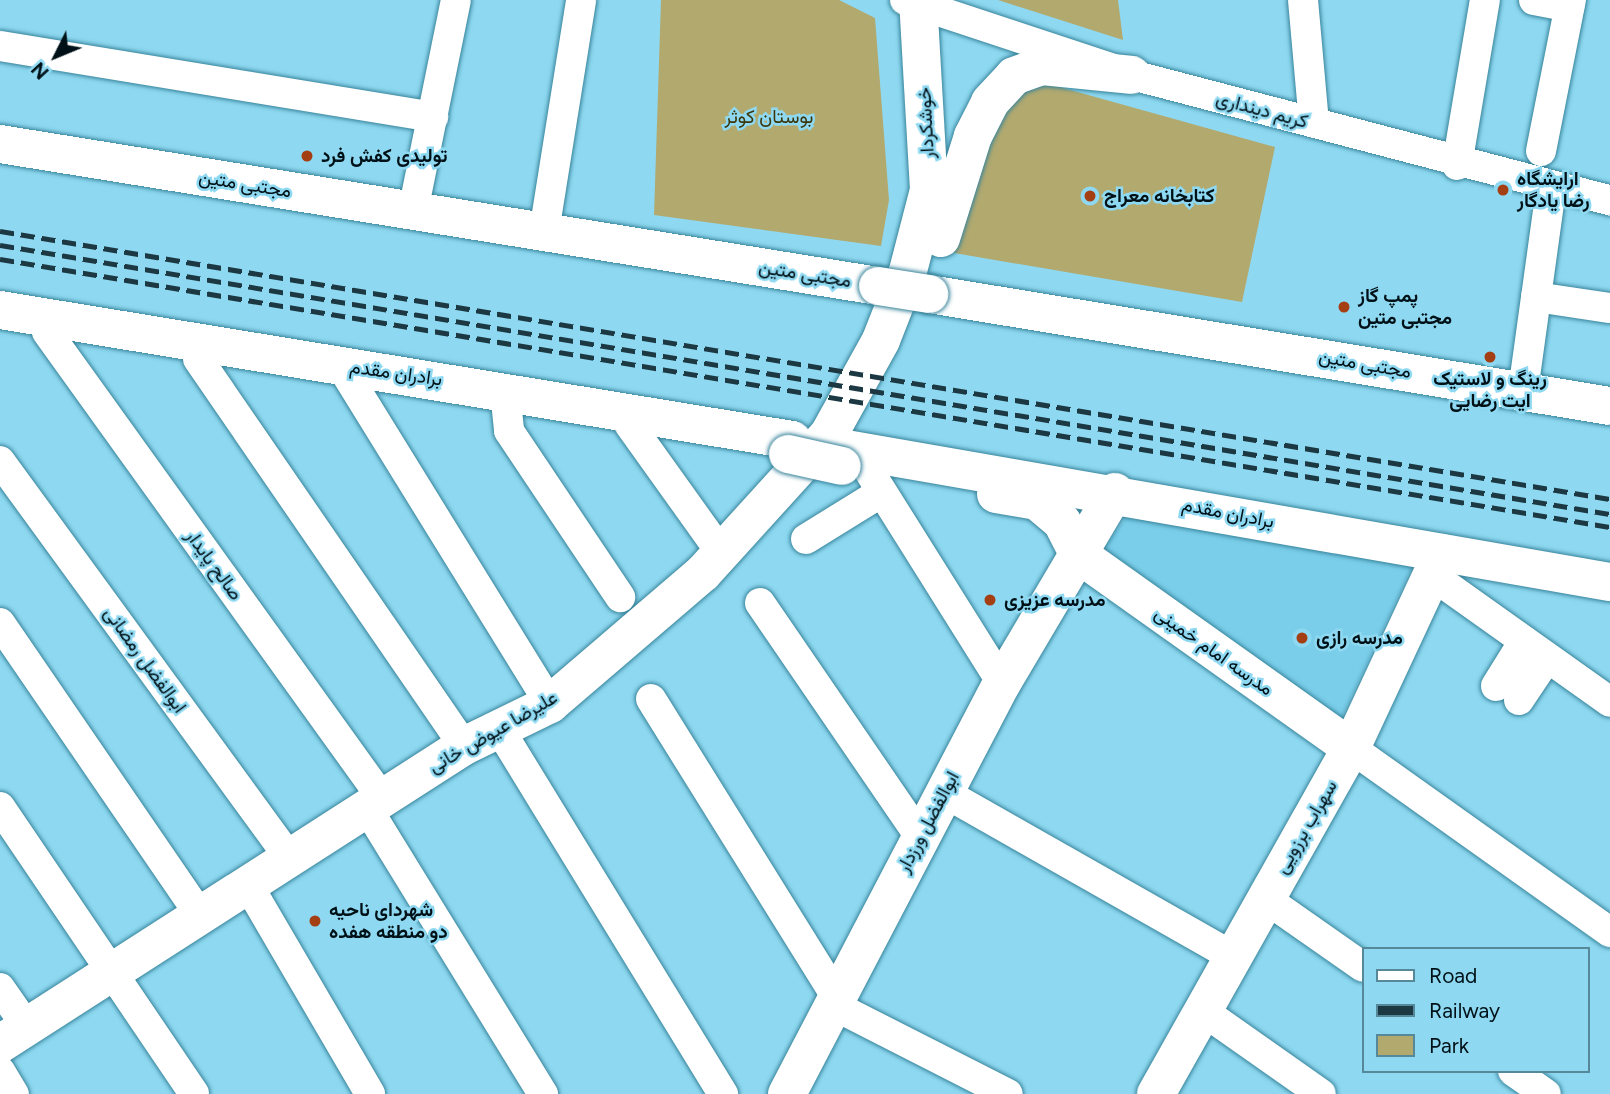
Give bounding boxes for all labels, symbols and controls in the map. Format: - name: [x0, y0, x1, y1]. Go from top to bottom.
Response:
- north arrow: [21, 21, 91, 91]
- text: N: [27, 57, 54, 84]
- street label: خوشکردار: [913, 87, 939, 159]
- street label: کریم دینداری: [1214, 87, 1310, 133]
- park label: بوستان کوثر: [725, 106, 813, 128]
- place label: تولیدی کفش فرد: [321, 145, 447, 167]
- marker: تولیدی کفش فرد: [299, 148, 315, 164]
- street label: مجتبی متین: [197, 165, 293, 203]
- place label: ارایشگاه رضا یادگار: [1517, 168, 1590, 212]
- marker: ارایشگاه رضا یادگار: [1495, 182, 1511, 198]
- place label: کتابخانه معراج: [1104, 185, 1215, 207]
- marker: کتابخانه معراج: [1082, 188, 1098, 204]
- street label: مجتبی متین: [757, 255, 853, 293]
- place label: پمپ گاز مجتبی متین: [1358, 285, 1452, 329]
- marker: پمپ گاز مجتبی متین: [1336, 299, 1352, 315]
- street label: مجتبی متین: [1317, 345, 1413, 383]
- marker: رینگ و لاستیک ایت رضایی: [1482, 349, 1498, 365]
- street label: برادران مقدم: [348, 355, 444, 391]
- place label: رینگ و لاستیک ایت رضایی: [1433, 368, 1547, 412]
- street label: برادران مقدم: [1180, 493, 1276, 533]
- street label: صالح پایدار: [181, 525, 247, 605]
- place label: مدرسه عزیزی: [1004, 589, 1105, 611]
- marker: مدرسه عزیزی: [982, 592, 998, 608]
- street label: ابوالفضل رمضانی: [99, 602, 191, 718]
- street label: مدرسه امام خمینی: [1150, 602, 1278, 700]
- place label: مدرسه رازی: [1316, 627, 1403, 649]
- marker: مدرسه رازی: [1294, 630, 1310, 646]
- street label: علیرضا عیوض خانی: [425, 686, 561, 778]
- street label: ابوالفضل ورزدار: [892, 768, 964, 876]
- street label: سهراب برزویی: [1270, 776, 1342, 878]
- place label: شهردای ناحیه دو منطقه هفده: [329, 899, 448, 943]
- marker: شهردای ناحیه دو منطقه هفده: [307, 913, 323, 929]
- legend: [1362, 947, 1589, 1073]
- text: Road: [1429, 963, 1477, 988]
- text: Railway: [1429, 998, 1500, 1023]
- text: Park: [1429, 1033, 1469, 1058]

